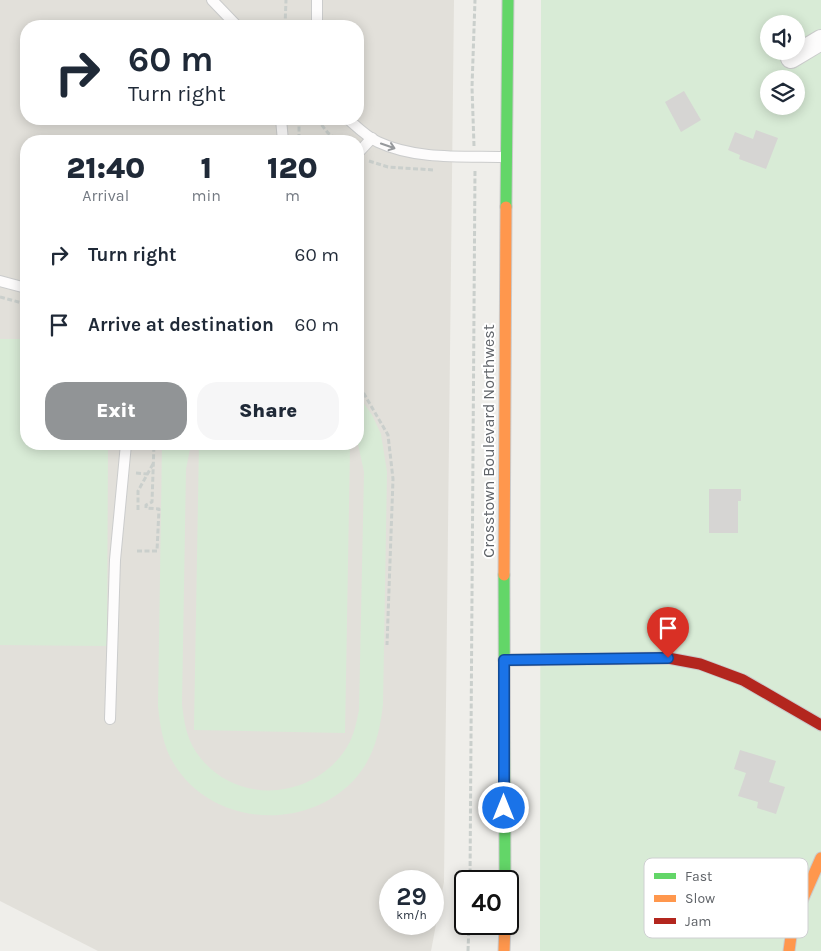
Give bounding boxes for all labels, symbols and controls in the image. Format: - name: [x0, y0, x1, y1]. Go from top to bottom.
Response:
- map controls: [760, 15, 805, 115]
- button: sound: [760, 15, 805, 60]
- text: 60 m: [128, 39, 213, 80]
- icon: right: [45, 40, 110, 105]
- button: layers: [760, 70, 805, 115]
- text: Turn right: [128, 81, 226, 107]
- one-way arrow: [379, 142, 395, 151]
- text: 21:40: [66, 150, 145, 186]
- text: 1: [200, 150, 212, 186]
- text: 120: [267, 150, 318, 186]
- text: Arrival: [82, 186, 129, 205]
- text: min: [191, 186, 221, 205]
- text: m: [285, 186, 300, 205]
- icon: right: [45, 241, 73, 269]
- text: Turn right: [88, 244, 177, 266]
- text: 60 m: [295, 244, 339, 266]
- icon: arrive: [45, 311, 73, 339]
- text: Arrive at destination: [88, 314, 274, 336]
- text: 60 m: [295, 314, 339, 336]
- street label: Crosstown Boulevard Northwest: [479, 324, 498, 558]
- button: Exit: [45, 382, 187, 440]
- button: Share: [197, 382, 339, 440]
- pin: [647, 607, 689, 658]
- icon: arrive: [654, 614, 682, 642]
- position arrow: [477, 781, 529, 833]
- legend: [644, 858, 808, 938]
- text: Fast: [685, 868, 712, 885]
- speed limit sign: 40: [454, 870, 519, 935]
- text: 29: [396, 882, 427, 911]
- text: Slow: [685, 890, 715, 907]
- text: km/h: [396, 908, 427, 922]
- text: Jam: [685, 913, 711, 930]

